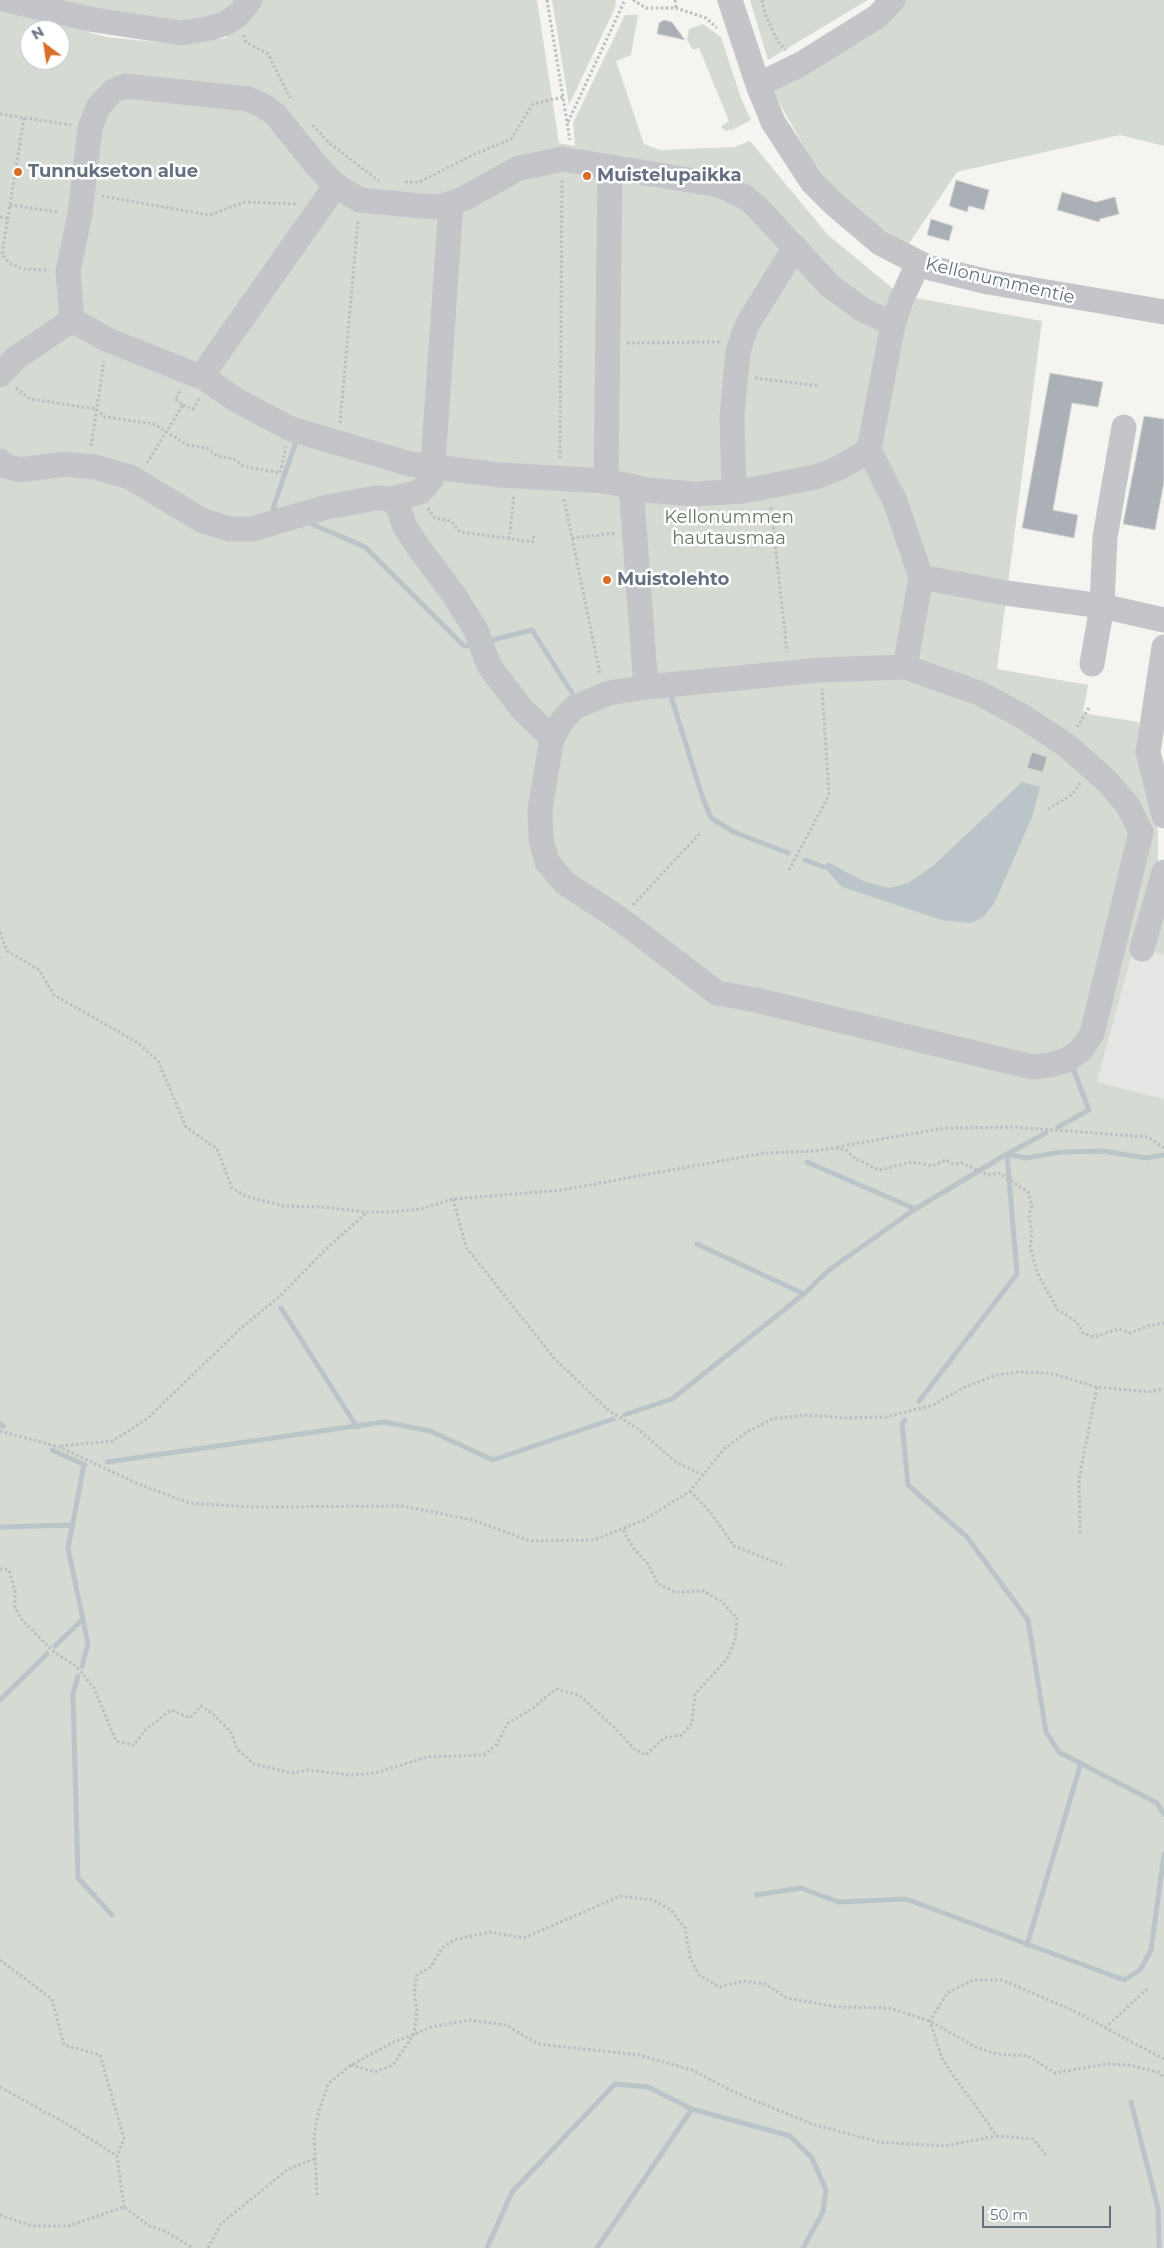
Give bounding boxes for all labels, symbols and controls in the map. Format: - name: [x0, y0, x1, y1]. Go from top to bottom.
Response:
- north arrow: [20, 20, 70, 70]
- text: N: [28, 22, 47, 44]
- place label: Tunnukseton alue: [28, 161, 198, 183]
- place label: Muistelupaikka: [597, 165, 741, 187]
- marker: Tunnukseton alue: [12, 166, 24, 178]
- marker: Muistelupaikka: [581, 170, 593, 182]
- street label: Kellonummentie: [923, 253, 1077, 309]
- park label: Kellonummen hautausmaa: [664, 507, 794, 550]
- place label: Muistolehto: [617, 569, 729, 591]
- marker: Muistolehto: [601, 574, 613, 586]
- scale bar: [984, 2196, 1113, 2228]
- text: 50 m: [990, 2205, 1028, 2224]

